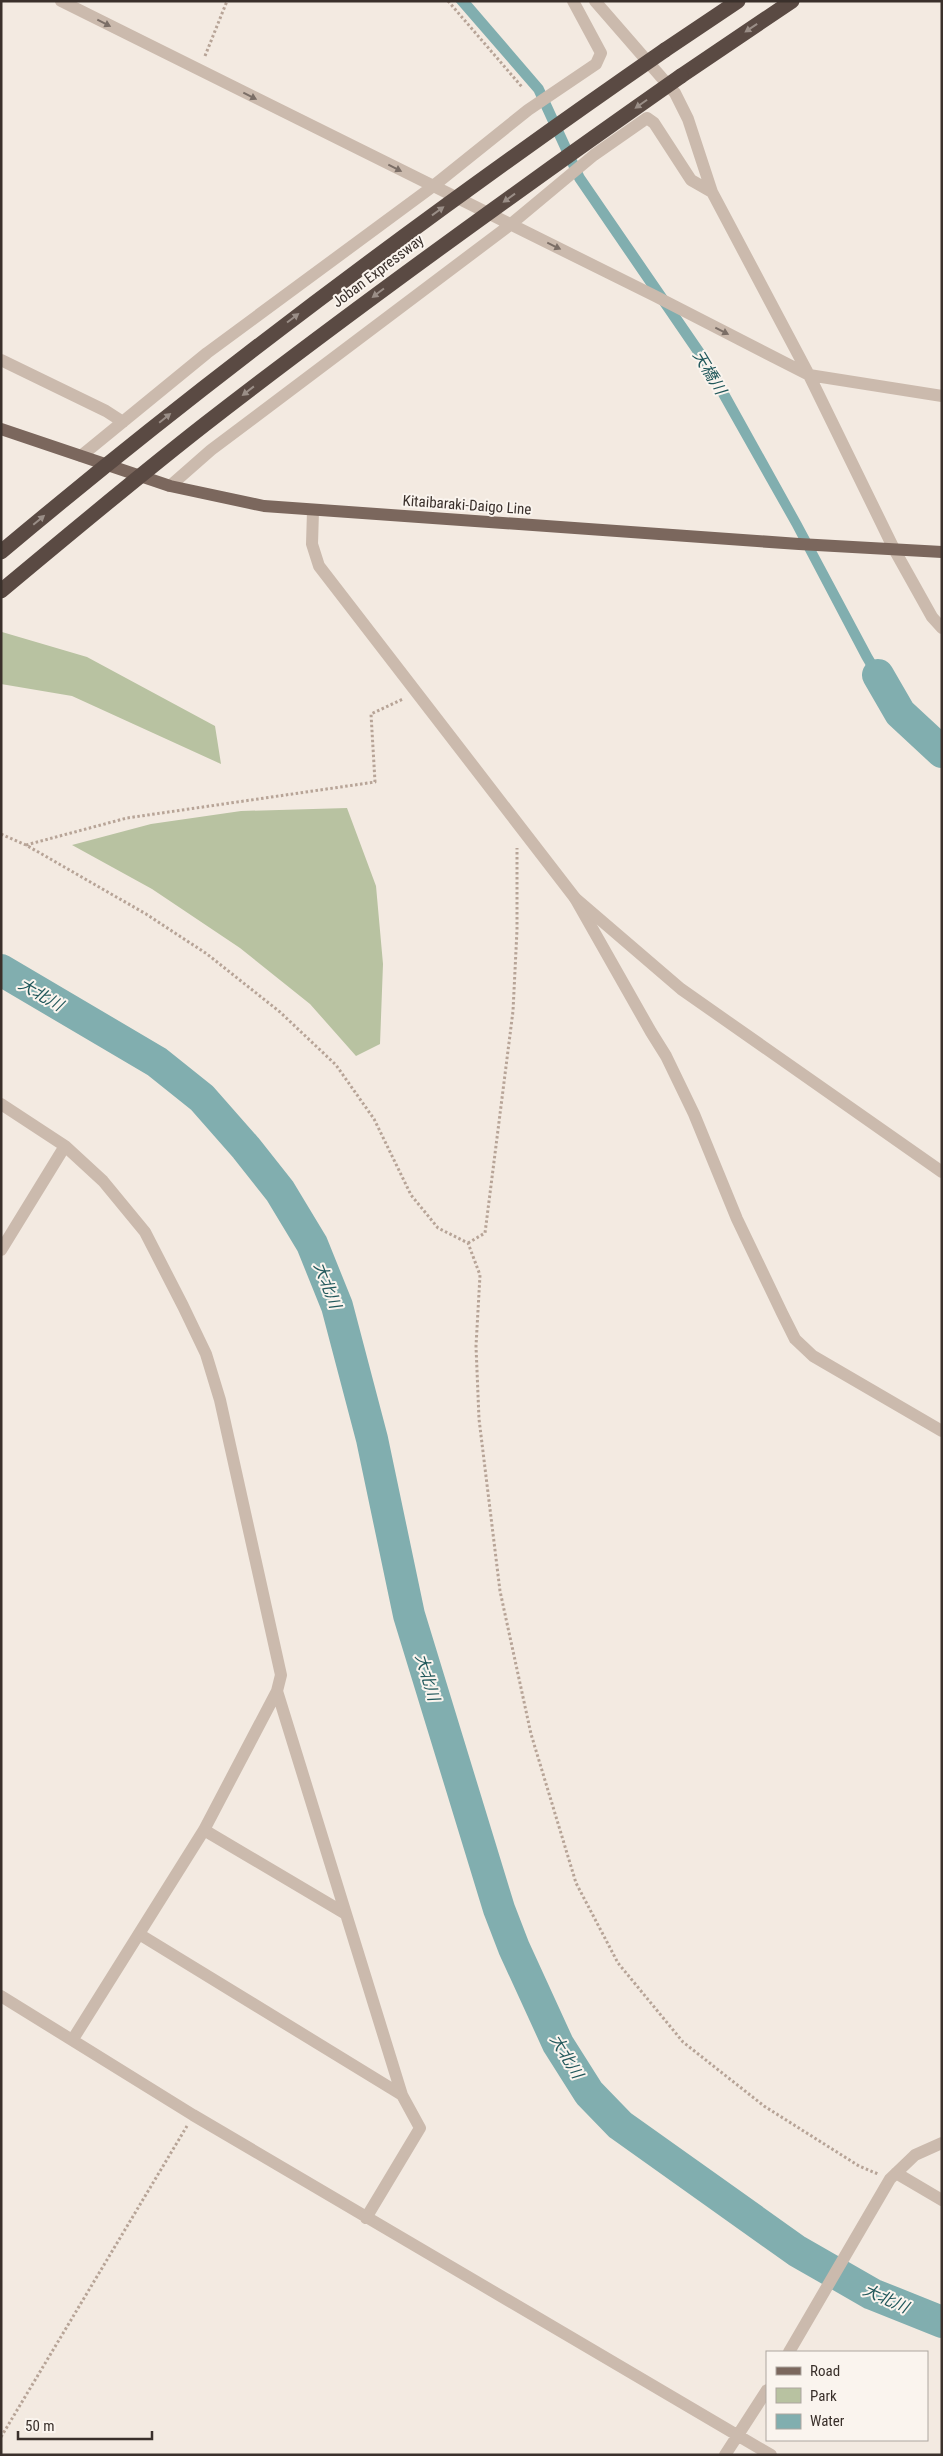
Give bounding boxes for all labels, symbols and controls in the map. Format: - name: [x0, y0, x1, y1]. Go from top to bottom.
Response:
- one-way arrow: [97, 19, 111, 27]
- one-way arrow: [744, 24, 758, 33]
- one-way arrow: [242, 92, 257, 100]
- one-way arrow: [634, 99, 648, 109]
- one-way arrow: [388, 164, 402, 172]
- one-way arrow: [503, 192, 516, 203]
- one-way arrow: [431, 206, 444, 216]
- street label: Joban Expressway: [329, 231, 427, 311]
- one-way arrow: [547, 242, 561, 250]
- one-way arrow: [371, 288, 384, 298]
- one-way arrow: [286, 313, 300, 323]
- one-way arrow: [715, 327, 730, 335]
- water label: 天橋川: [689, 347, 731, 399]
- one-way arrow: [242, 386, 255, 397]
- one-way arrow: [158, 413, 171, 424]
- street label: Kitaibaraki-Daigo Line: [402, 492, 532, 518]
- one-way arrow: [32, 515, 45, 526]
- water label: 大北川: [15, 974, 68, 1016]
- water label: 大北川: [310, 1259, 346, 1313]
- water label: 大北川: [411, 1651, 444, 1705]
- water label: 大北川: [546, 2031, 588, 2083]
- water label: 大北川: [860, 2280, 913, 2318]
- legend: [766, 2351, 928, 2441]
- text: Road: [810, 2362, 840, 2380]
- text: Park: [810, 2387, 837, 2405]
- scale bar: [18, 2408, 151, 2440]
- text: Water: [810, 2412, 845, 2430]
- text: 50 m: [25, 2417, 55, 2435]

